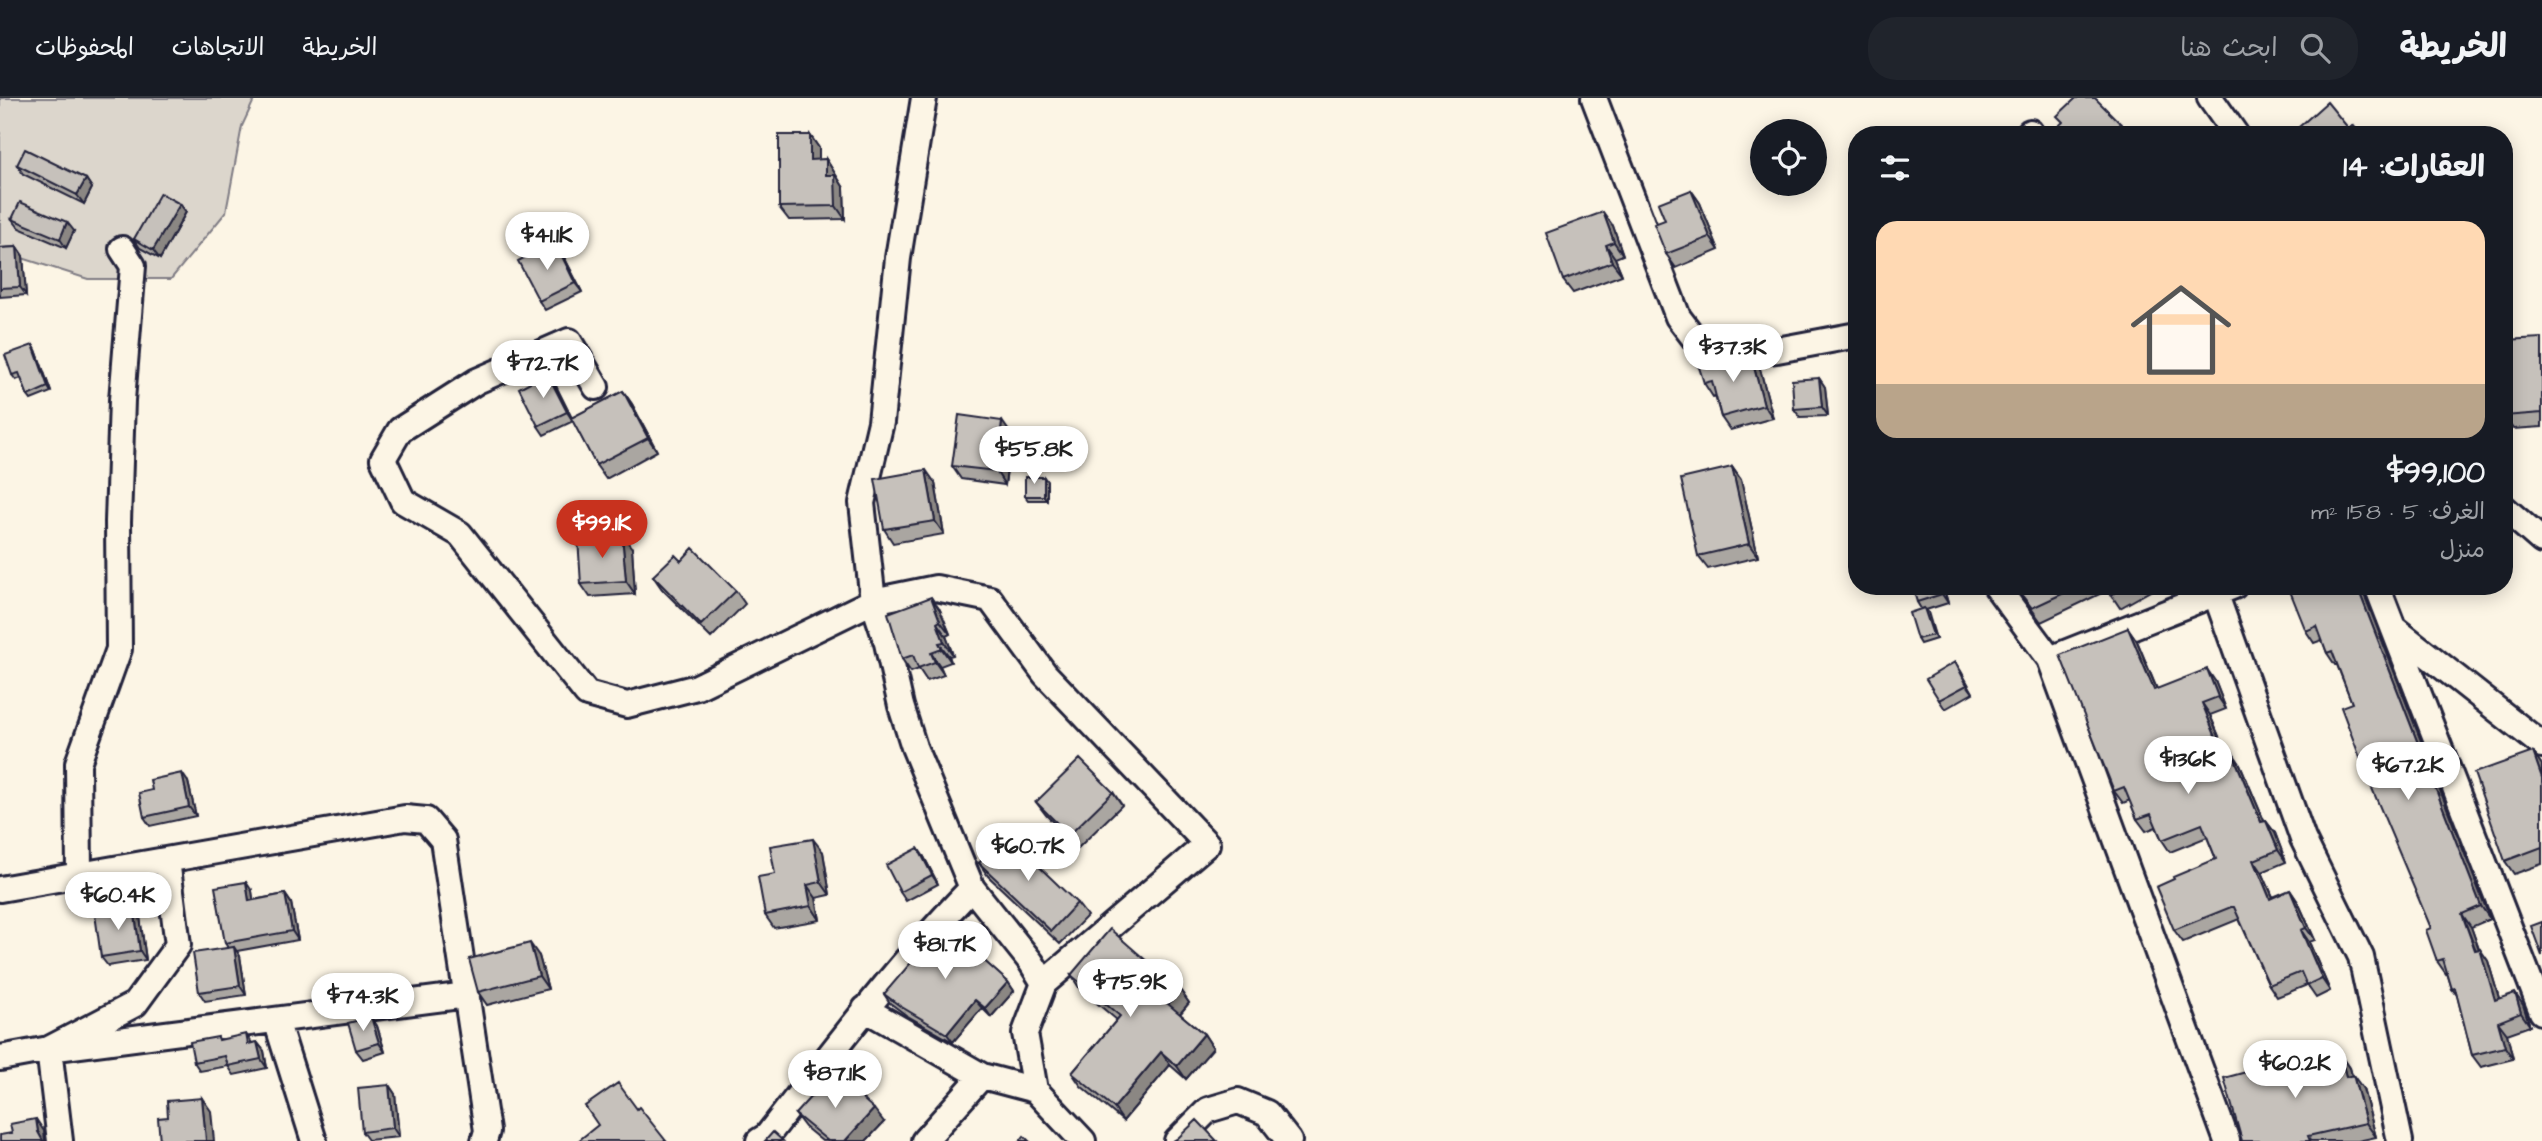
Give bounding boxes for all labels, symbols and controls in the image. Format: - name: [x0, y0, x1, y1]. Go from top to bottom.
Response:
- search box: [1868, 17, 2358, 80]
- text: الخريطة: [2400, 24, 2507, 70]
- icon: search: [2296, 29, 2334, 67]
- text: ابحث هنا: [2180, 30, 2278, 66]
- text: المحفوظات: [35, 31, 134, 65]
- text: الاتجاهات: [172, 31, 265, 65]
- text: الخريطة: [303, 31, 377, 65]
- map controls: [1750, 119, 1827, 196]
- button: locate: [1750, 119, 1827, 196]
- text: العقارات: 14: [2343, 146, 2485, 188]
- icon: filters: [1876, 149, 1914, 187]
- pin: $41.1K: [490, 212, 604, 272]
- text: $41.1K: [521, 219, 573, 251]
- icon: home: [2118, 267, 2244, 393]
- pin: $37.3K: [1676, 324, 1790, 384]
- text: $37.3K: [1699, 331, 1767, 363]
- pin: $72.7K: [486, 341, 600, 400]
- text: $72.7K: [507, 347, 579, 379]
- pin: $55.8K: [977, 426, 1091, 486]
- text: $55.8K: [995, 433, 1073, 465]
- text: $99,100: [2387, 452, 2485, 494]
- text: الغرف: 5 · 158 m²: [2311, 496, 2485, 528]
- pin: $99.1K: [545, 500, 659, 560]
- text: $99.1K: [572, 507, 632, 539]
- text: منزل: [2440, 534, 2485, 566]
- pin: $136K: [2139, 736, 2237, 796]
- pin: $67.2K: [2351, 742, 2465, 802]
- text: $136K: [2160, 743, 2216, 775]
- text: $67.2K: [2372, 749, 2444, 781]
- pin: $60.7K: [971, 824, 1085, 883]
- text: $60.7K: [991, 830, 1065, 862]
- pin: $60.4K: [61, 872, 175, 932]
- text: $60.4K: [81, 879, 155, 911]
- pin: $81.7K: [888, 922, 1002, 981]
- text: $81.7K: [914, 928, 976, 960]
- pin: $75.9K: [1073, 960, 1187, 1019]
- text: $75.9K: [1093, 966, 1167, 998]
- pin: $74.3K: [306, 974, 420, 1033]
- text: $74.3K: [327, 980, 399, 1012]
- pin: $60.2K: [2238, 1040, 2352, 1100]
- text: $60.2K: [2259, 1047, 2331, 1079]
- pin: $87.1K: [778, 1051, 892, 1110]
- text: $87.1K: [804, 1057, 866, 1089]

